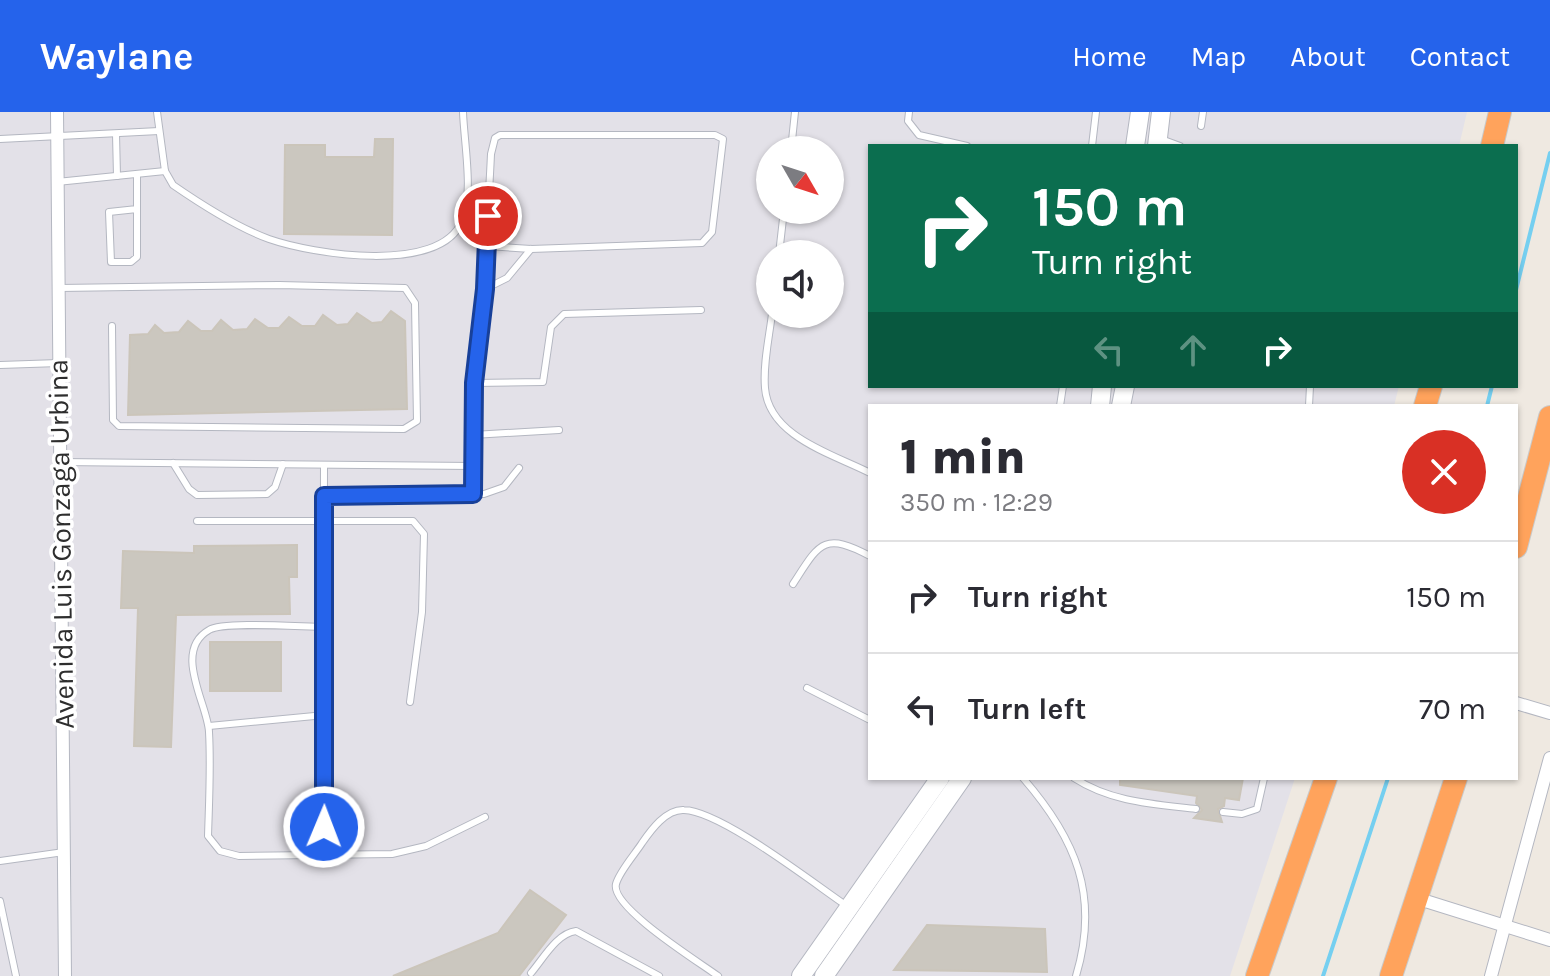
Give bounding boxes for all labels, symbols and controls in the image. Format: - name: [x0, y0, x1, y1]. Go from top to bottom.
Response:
- text: Waylane: [40, 34, 193, 79]
- text: Home: [1072, 40, 1147, 73]
- text: Map: [1191, 40, 1246, 73]
- text: About: [1290, 40, 1366, 73]
- text: Contact: [1410, 40, 1510, 73]
- north arrow: [756, 136, 844, 224]
- map controls: [756, 136, 844, 328]
- text: 150 m: [1032, 174, 1187, 239]
- icon: right: [900, 176, 1004, 280]
- pin: [454, 182, 522, 250]
- icon: arrive: [466, 194, 510, 238]
- button: sound: [756, 240, 844, 328]
- text: Turn right: [1032, 241, 1192, 283]
- icon: left: [1087, 328, 1131, 372]
- icon: ahead: [1171, 328, 1215, 372]
- icon: right: [1255, 328, 1299, 372]
- street label: Avenida Luis Gonzaga Urbina: [41, 359, 81, 729]
- text: 1 min: [900, 429, 1026, 485]
- button: close: [1402, 430, 1486, 514]
- text: 350 m · 12:29: [900, 487, 1053, 518]
- icon: right: [900, 575, 944, 619]
- text: Turn right: [968, 579, 1108, 615]
- text: 150 m: [1406, 579, 1486, 615]
- icon: left: [900, 687, 944, 731]
- text: Turn left: [968, 691, 1086, 727]
- text: 70 m: [1419, 691, 1486, 727]
- position arrow: [282, 785, 366, 869]

